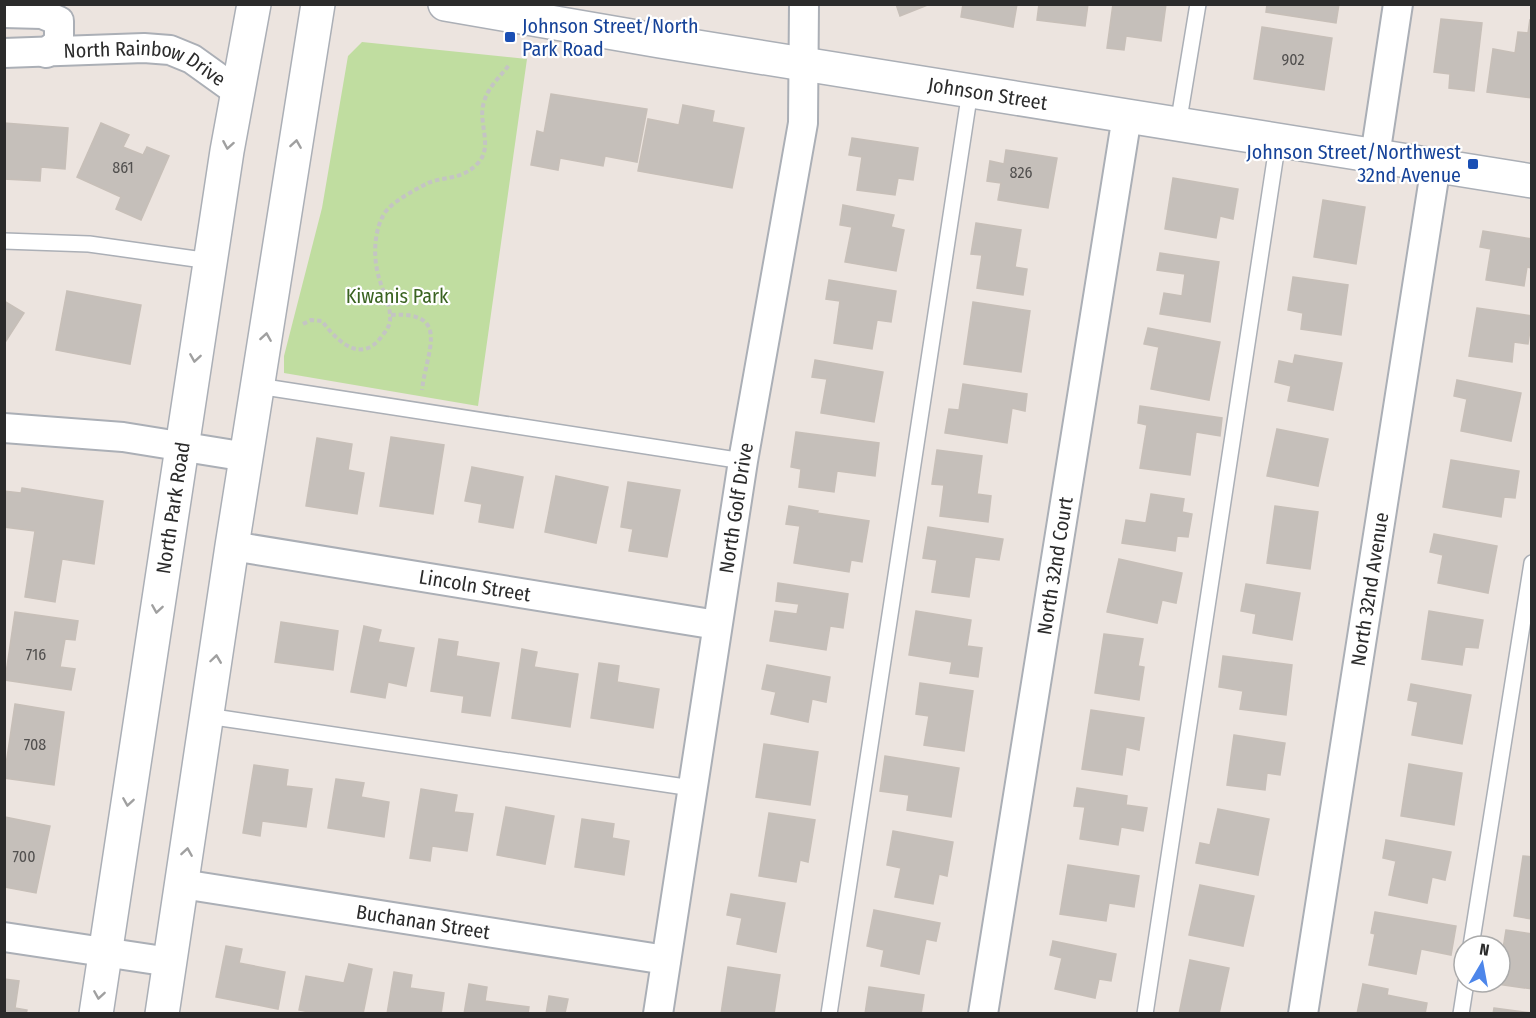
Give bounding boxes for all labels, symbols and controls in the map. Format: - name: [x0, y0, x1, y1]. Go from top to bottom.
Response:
- place label: Johnson Street/North Park Road: [522, 14, 699, 61]
- marker: Johnson Street/North Park Road: [503, 30, 517, 44]
- street label: North Rainbow Drive: [63, 36, 230, 91]
- house number: 902: [1282, 50, 1305, 69]
- street label: Johnson Street: [926, 72, 1050, 115]
- one-way arrow: [222, 139, 235, 149]
- one-way arrow: [289, 139, 301, 148]
- place label: Johnson Street/Northwest 32nd Avenue: [1246, 140, 1461, 187]
- marker: Johnson Street/Northwest 32nd Avenue: [1466, 157, 1480, 171]
- house number: 861: [112, 158, 134, 177]
- house number: 826: [1010, 163, 1032, 182]
- park label: Kiwanis Park: [346, 284, 449, 308]
- one-way arrow: [259, 332, 271, 341]
- one-way arrow: [190, 353, 202, 363]
- street label: North Park Road: [151, 440, 195, 575]
- street label: North Golf Drive: [714, 441, 758, 575]
- street label: North 32nd Court: [1032, 495, 1078, 636]
- street label: North 32nd Avenue: [1346, 511, 1393, 668]
- street label: Lincoln Street: [417, 565, 533, 607]
- one-way arrow: [152, 604, 164, 614]
- house number: 716: [26, 645, 46, 664]
- one-way arrow: [209, 654, 221, 664]
- house number: 708: [24, 735, 46, 754]
- one-way arrow: [123, 797, 135, 806]
- house number: 700: [13, 847, 35, 866]
- one-way arrow: [180, 847, 192, 856]
- street label: Buchanan Street: [354, 900, 492, 944]
- north arrow: [1452, 934, 1512, 994]
- text: N: [1478, 940, 1491, 960]
- one-way arrow: [94, 990, 106, 999]

